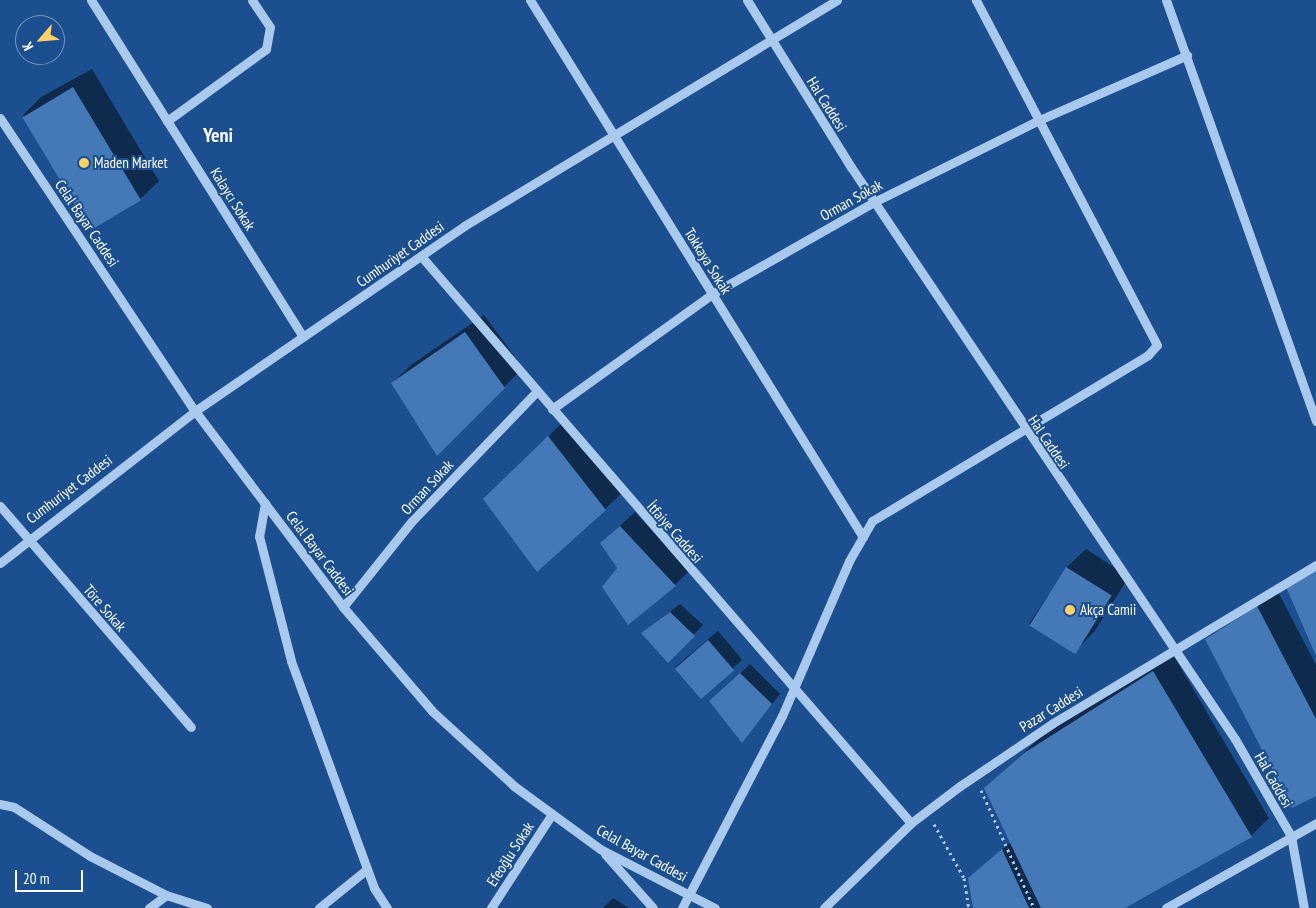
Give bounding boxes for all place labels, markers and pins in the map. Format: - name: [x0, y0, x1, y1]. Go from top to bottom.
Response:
- place label: Maden Market: [94, 154, 168, 172]
- marker: Maden Market: [78, 157, 90, 169]
- place label: Akça Camii: [1080, 601, 1136, 619]
- marker: Akça Camii: [1064, 604, 1076, 616]

